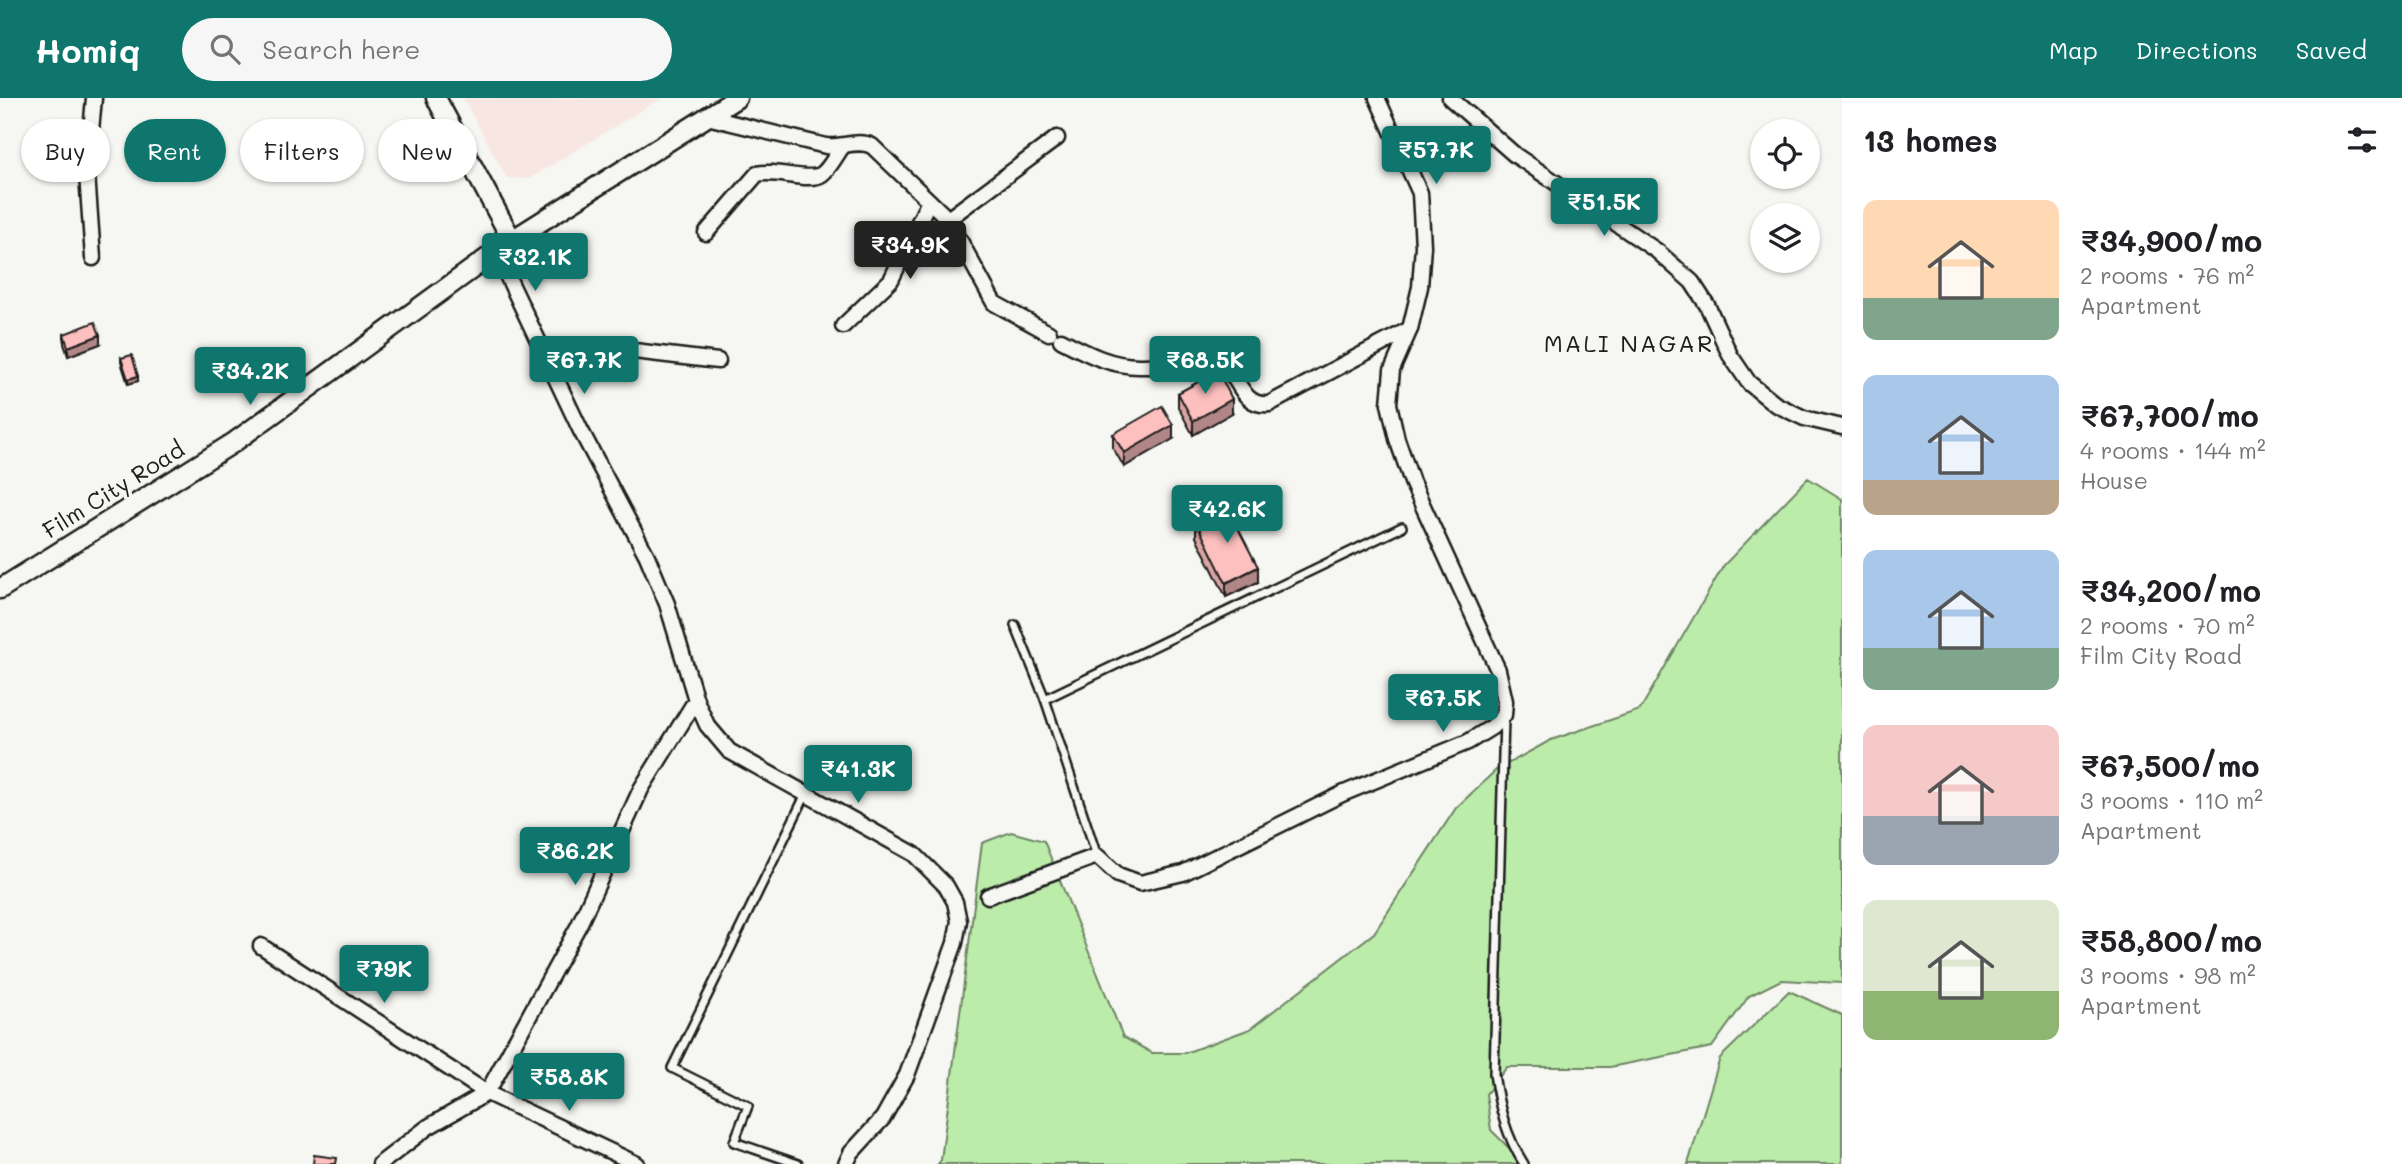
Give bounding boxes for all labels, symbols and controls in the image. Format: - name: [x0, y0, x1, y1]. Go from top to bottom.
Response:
- search box: [182, 18, 672, 81]
- text: Homiq: [35, 28, 140, 71]
- icon: search: [206, 30, 244, 68]
- text: Search here: [262, 32, 420, 66]
- text: Map: [2049, 34, 2098, 65]
- text: Directions: [2136, 34, 2258, 65]
- text: Saved: [2296, 34, 2367, 65]
- chip: Buy: [21, 119, 110, 182]
- chip: Rent: [124, 119, 226, 182]
- chip: Filters: [240, 119, 364, 182]
- chip: New: [378, 119, 477, 182]
- map controls: [1750, 119, 1820, 273]
- button: locate: [1750, 119, 1820, 189]
- text: 13 homes: [1863, 120, 1998, 160]
- icon: filters: [2343, 121, 2381, 159]
- pin: ₹57.7K: [1379, 126, 1493, 186]
- text: ₹57.7K: [1398, 134, 1474, 164]
- pin: ₹51.5K: [1547, 178, 1661, 238]
- text: ₹51.5K: [1567, 186, 1641, 216]
- button: layers: [1750, 203, 1820, 273]
- text: ₹34,900/mo: [2080, 220, 2262, 260]
- pin: ₹34.9K: [853, 222, 967, 281]
- icon: home: [1919, 228, 2003, 312]
- text: ₹34.9K: [870, 229, 950, 259]
- pin: ₹32.1K: [478, 234, 592, 293]
- text: ₹32.1K: [498, 241, 572, 271]
- text: 2 rooms · 76 m²: [2080, 260, 2254, 290]
- text: Apartment: [2080, 290, 2202, 320]
- district label: MALI NAGAR: [1544, 327, 1714, 358]
- pin: ₹67.7K: [527, 336, 641, 396]
- pin: ₹68.5K: [1148, 336, 1262, 396]
- text: ₹67.7K: [546, 344, 622, 374]
- text: ₹68.5K: [1165, 344, 1245, 374]
- pin: ₹34.2K: [193, 348, 307, 407]
- text: ₹34.2K: [211, 355, 289, 385]
- text: ₹67,700/mo: [2080, 395, 2259, 435]
- icon: home: [1919, 403, 2003, 487]
- street label: Film City Road: [37, 433, 189, 545]
- text: 4 rooms · 144 m²: [2080, 435, 2266, 465]
- text: House: [2080, 465, 2148, 495]
- pin: ₹42.6K: [1170, 486, 1284, 545]
- text: ₹42.6K: [1188, 493, 1266, 523]
- text: ₹34,200/mo: [2080, 570, 2261, 610]
- icon: home: [1919, 578, 2003, 662]
- text: 2 rooms · 70 m²: [2080, 610, 2255, 640]
- text: Film City Road: [2080, 640, 2242, 670]
- pin: ₹67.5K: [1386, 674, 1500, 734]
- text: ₹67.5K: [1404, 682, 1482, 712]
- text: ₹67,500/mo: [2080, 745, 2260, 785]
- pin: ₹41.3K: [801, 746, 915, 805]
- text: ₹41.3K: [820, 753, 896, 783]
- icon: home: [1919, 753, 2003, 837]
- text: 3 rooms · 110 m²: [2080, 785, 2263, 815]
- text: Apartment: [2080, 815, 2202, 845]
- pin: ₹86.2K: [518, 828, 632, 887]
- text: ₹86.2K: [536, 835, 614, 865]
- text: ₹58,800/mo: [2080, 920, 2262, 960]
- icon: home: [1919, 928, 2003, 1012]
- pin: ₹79K: [343, 946, 425, 1005]
- text: ₹79K: [356, 953, 413, 983]
- text: 3 rooms · 98 m²: [2080, 960, 2256, 990]
- text: Apartment: [2080, 990, 2202, 1020]
- pin: ₹58.8K: [512, 1054, 626, 1113]
- text: ₹58.8K: [529, 1061, 609, 1091]

